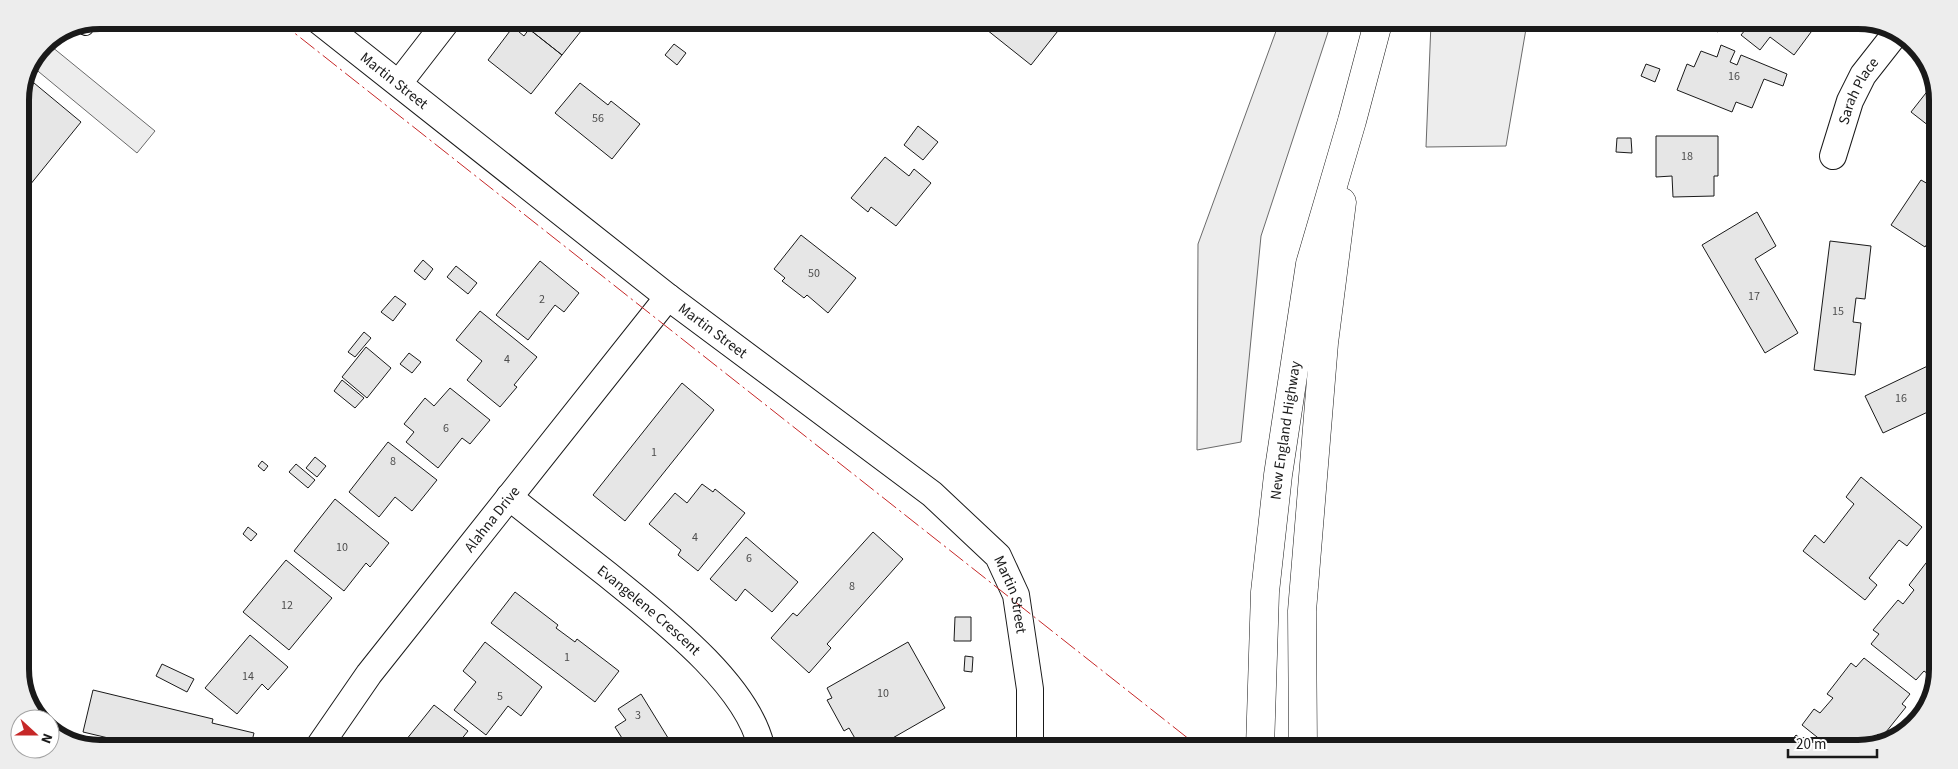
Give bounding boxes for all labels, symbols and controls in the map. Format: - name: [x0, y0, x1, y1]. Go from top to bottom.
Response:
- street label: Martin Street: [356, 47, 432, 114]
- street label: Sarah Place: [1833, 53, 1884, 127]
- house number: 16: [1728, 68, 1740, 85]
- house number: 56: [592, 110, 604, 127]
- house number: 18: [1681, 148, 1693, 165]
- house number: 50: [808, 265, 820, 282]
- house number: 17: [1748, 288, 1760, 305]
- house number: 2: [539, 291, 545, 308]
- street label: Martin Street: [674, 298, 751, 364]
- house number: 15: [1832, 303, 1844, 320]
- house number: 4: [504, 351, 510, 368]
- street label: New England Highway: [1265, 360, 1306, 501]
- house number: 16: [1895, 390, 1907, 407]
- house number: 6: [443, 420, 449, 437]
- house number: 1: [651, 444, 657, 461]
- house number: 8: [390, 453, 396, 470]
- street label: Alahna Drive: [459, 482, 525, 557]
- house number: 4: [692, 529, 698, 546]
- house number: 10: [336, 539, 348, 556]
- house number: 6: [746, 550, 752, 567]
- street label: Martin Street: [988, 552, 1032, 635]
- street label: Evangelene Crescent: [593, 560, 705, 660]
- house number: 8: [849, 578, 855, 595]
- house number: 12: [281, 597, 293, 614]
- house number: 1: [564, 649, 570, 666]
- house number: 14: [242, 668, 254, 685]
- house number: 10: [877, 685, 889, 702]
- house number: 5: [497, 688, 503, 705]
- house number: 3: [635, 707, 641, 724]
- north arrow: [10, 709, 60, 759]
- scale bar: [1788, 726, 1877, 758]
- text: N: [35, 730, 57, 746]
- text: 20 m: [1796, 734, 1826, 755]

